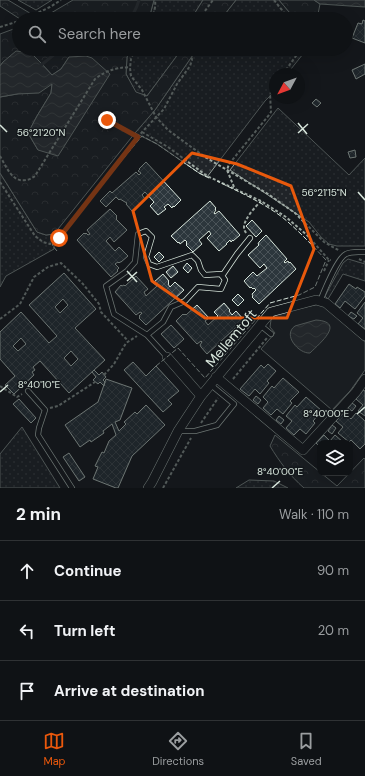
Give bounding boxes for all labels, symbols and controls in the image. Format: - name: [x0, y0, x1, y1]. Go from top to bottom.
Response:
- search box: [12, 12, 353, 56]
- icon: search: [26, 23, 48, 45]
- text: Search here: [58, 24, 141, 44]
- north arrow: [269, 68, 305, 104]
- route end: [98, 111, 116, 129]
- text: 56°21'20"N: [17, 126, 65, 139]
- text: 56°21'15"N: [301, 186, 347, 199]
- route start: [50, 229, 68, 247]
- street label: Mellemtoft: [202, 305, 260, 371]
- text: 8°40'10"E: [18, 378, 61, 391]
- text: 8°40'00"E: [303, 407, 349, 420]
- map controls: [317, 440, 353, 476]
- button: layers: [317, 440, 353, 476]
- text: 8°40'00"E: [257, 465, 303, 478]
- text: 2 min: [16, 503, 61, 525]
- text: Walk · 110 m: [279, 506, 349, 523]
- icon: ahead: [16, 560, 38, 582]
- text: Continue: [54, 561, 122, 581]
- text: 90 m: [317, 562, 349, 579]
- icon: left: [16, 620, 38, 642]
- text: Turn left: [54, 621, 115, 641]
- text: 20 m: [318, 622, 349, 639]
- icon: arrive: [16, 680, 38, 702]
- text: Arrive at destination: [54, 681, 205, 701]
- tab: Map: [43, 730, 66, 768]
- tab: Directions: [152, 730, 204, 768]
- tab: Saved: [291, 730, 322, 768]

